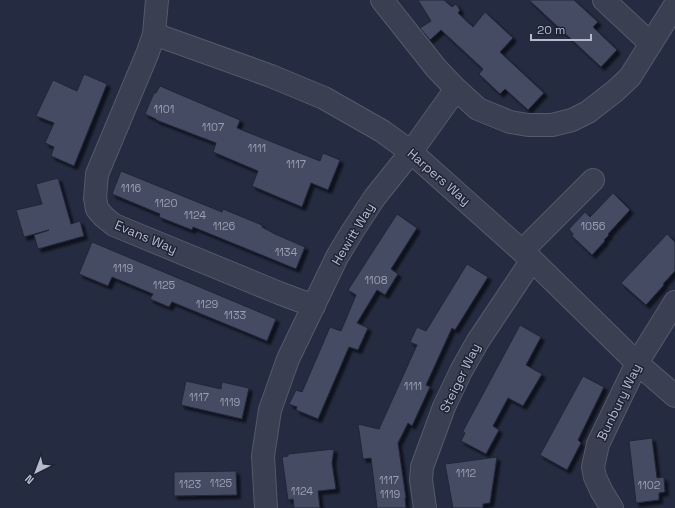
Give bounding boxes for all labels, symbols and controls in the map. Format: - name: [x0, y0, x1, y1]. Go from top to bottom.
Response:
- scale bar: [531, 16, 591, 42]
- text: 20 m: [537, 22, 565, 38]
- house number: 1101: [154, 102, 174, 116]
- house number: 1107: [202, 120, 224, 134]
- house number: 1111: [248, 141, 266, 155]
- street label: Harpers Way: [404, 145, 474, 209]
- house number: 1117: [286, 157, 306, 171]
- house number: 1116: [121, 181, 142, 195]
- house number: 1120: [155, 196, 177, 210]
- street label: Hewitt Way: [328, 200, 378, 268]
- house number: 1124: [184, 208, 206, 222]
- street label: Evans Way: [112, 216, 180, 258]
- house number: 1126: [213, 219, 236, 233]
- house number: 1056: [581, 219, 606, 233]
- house number: 1134: [275, 245, 297, 259]
- house number: 1119: [113, 261, 134, 275]
- house number: 1108: [364, 273, 388, 287]
- house number: 1125: [153, 278, 176, 292]
- house number: 1129: [196, 297, 219, 311]
- house number: 1133: [224, 308, 247, 322]
- street label: Steiger Way: [436, 340, 484, 416]
- street label: Bunbury Way: [593, 361, 645, 443]
- house number: 1111: [404, 379, 422, 393]
- house number: 1117: [189, 390, 209, 404]
- house number: 1119: [220, 395, 241, 409]
- north arrow: [16, 452, 56, 492]
- house number: 1112: [456, 466, 477, 480]
- text: N: [22, 472, 37, 487]
- house number: 1117: [379, 473, 399, 487]
- house number: 1125: [210, 476, 233, 490]
- house number: 1123: [179, 477, 202, 491]
- house number: 1102: [638, 478, 661, 492]
- house number: 1124: [291, 484, 313, 498]
- house number: 1119: [380, 487, 401, 501]

